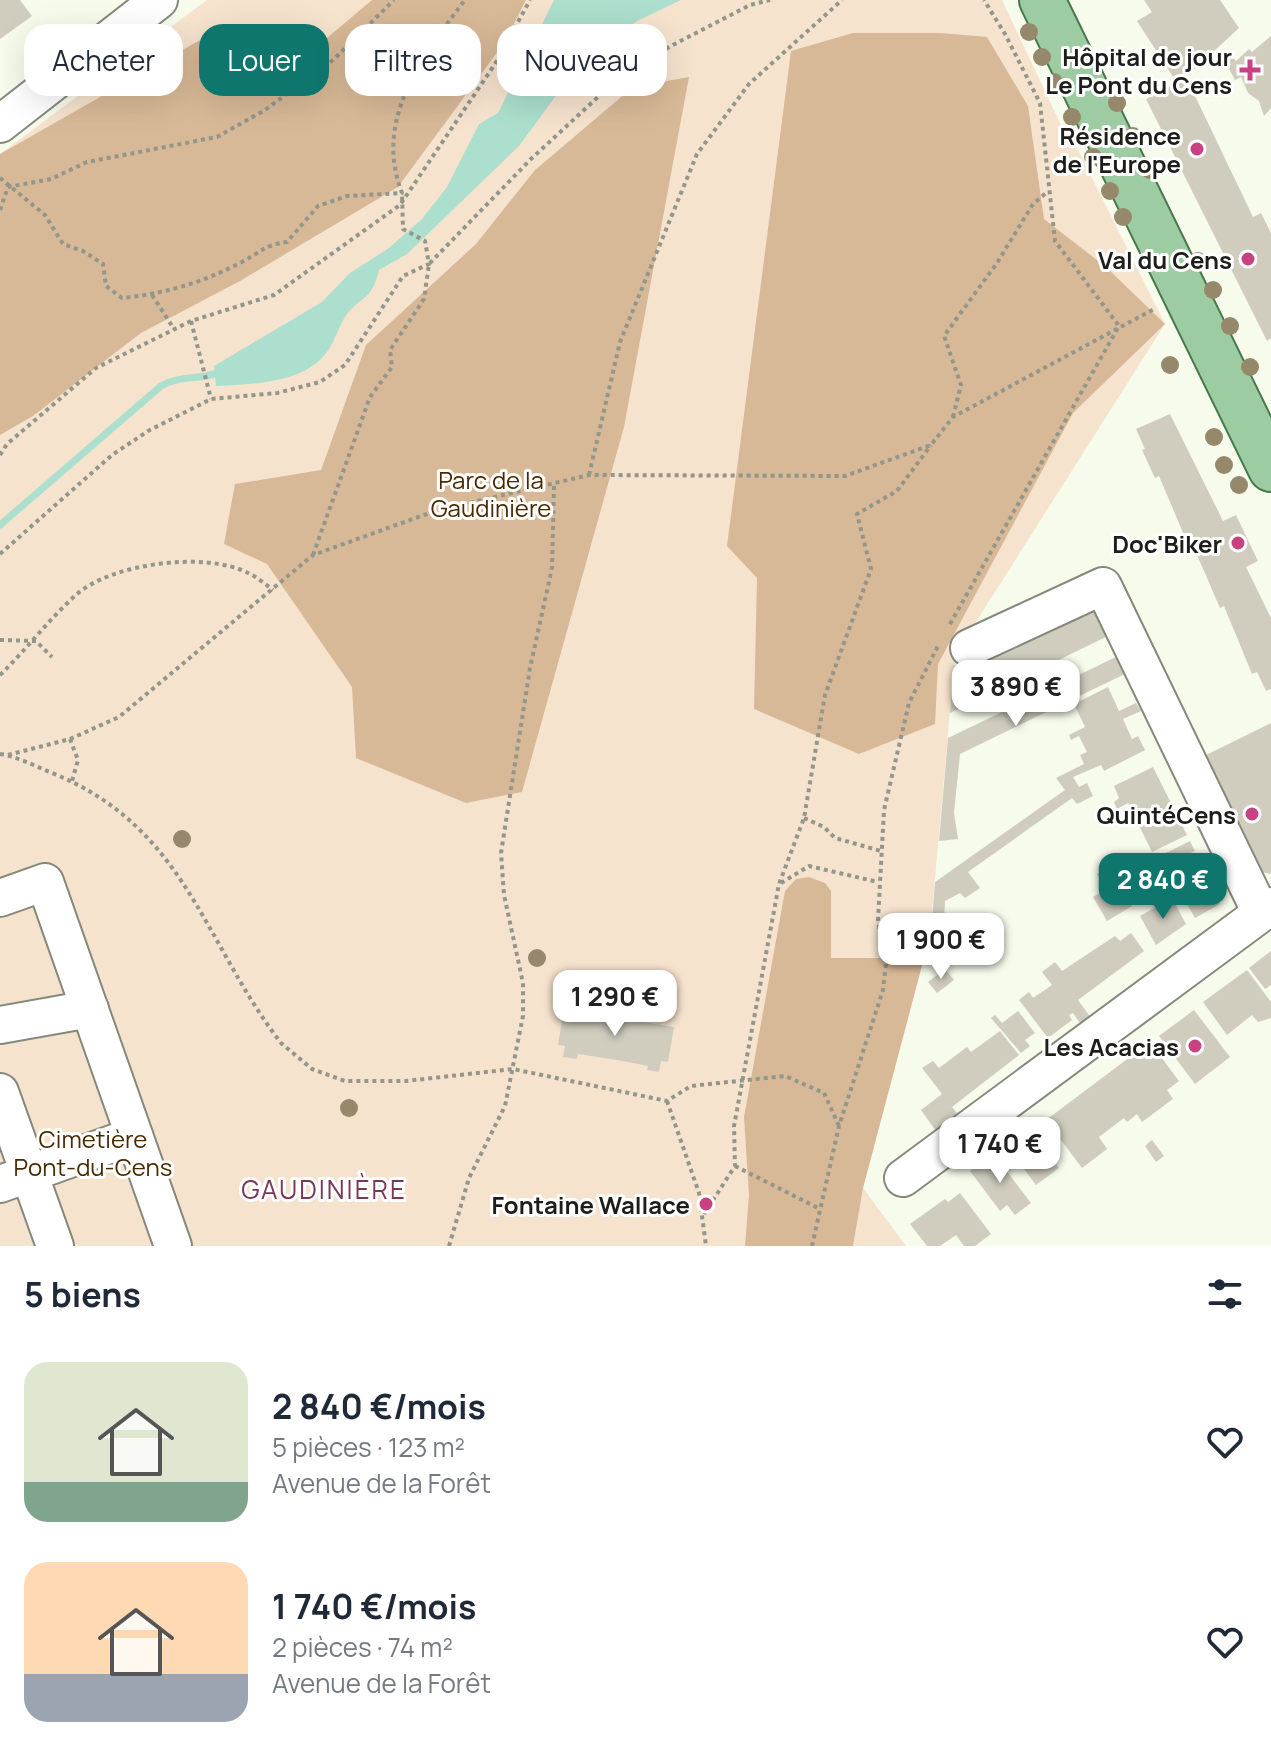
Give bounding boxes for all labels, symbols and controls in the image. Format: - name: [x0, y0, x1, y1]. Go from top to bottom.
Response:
- chip: Acheter: [24, 24, 183, 96]
- chip: Louer: [199, 24, 329, 96]
- chip: Filtres: [345, 24, 481, 96]
- chip: Nouveau: [497, 24, 667, 96]
- place label: Hôpital de jour Le Pont du Cens: [1045, 40, 1232, 101]
- marker: Hôpital de jour Le Pont du Cens: [1239, 59, 1261, 81]
- place label: Résidence de l'Europe: [1053, 119, 1181, 180]
- marker: Résidence de l'Europe: [1188, 140, 1206, 158]
- place label: Val du Cens: [1098, 243, 1232, 276]
- marker: Val du Cens: [1239, 250, 1257, 268]
- park label: Parc de la Gaudinière: [431, 463, 551, 524]
- place label: Doc'Biker: [1112, 527, 1222, 560]
- marker: Doc'Biker: [1229, 534, 1247, 552]
- pin: 3 890 €: [942, 660, 1090, 728]
- text: 3 890 €: [970, 668, 1062, 704]
- place label: QuintéCens: [1097, 798, 1236, 831]
- marker: QuintéCens: [1243, 805, 1261, 823]
- pin: 2 840 €: [1089, 853, 1237, 921]
- text: 2 840 €: [1117, 861, 1209, 897]
- pin: 1 900 €: [867, 913, 1015, 981]
- text: 1 900 €: [896, 921, 986, 957]
- pin: 1 290 €: [541, 970, 689, 1038]
- text: 1 290 €: [571, 978, 659, 1014]
- place label: Les Acacias: [1043, 1030, 1179, 1063]
- marker: Les Acacias: [1186, 1037, 1204, 1055]
- pin: 1 740 €: [926, 1117, 1074, 1185]
- park label: Cimetière Pont-du-Cens: [14, 1122, 172, 1183]
- text: 1 740 €: [957, 1125, 1043, 1161]
- district label: GAUDINIÈRE: [241, 1171, 407, 1207]
- place label: Fontaine Wallace: [492, 1188, 690, 1221]
- marker: Fontaine Wallace: [697, 1195, 715, 1213]
- text: 5 biens: [24, 1271, 141, 1317]
- icon: filters: [1203, 1272, 1247, 1316]
- text: 2 840 €/mois: [272, 1383, 486, 1429]
- icon: home: [88, 1394, 184, 1490]
- icon: heart: [1203, 1420, 1247, 1464]
- text: 5 pièces · 123 m²: [272, 1429, 465, 1465]
- text: Avenue de la Forêt: [272, 1465, 491, 1501]
- text: 1 740 €/mois: [272, 1583, 476, 1629]
- icon: home: [88, 1594, 184, 1690]
- icon: heart: [1203, 1620, 1247, 1664]
- text: 2 pièces · 74 m²: [272, 1629, 453, 1665]
- text: Avenue de la Forêt: [272, 1665, 491, 1701]

